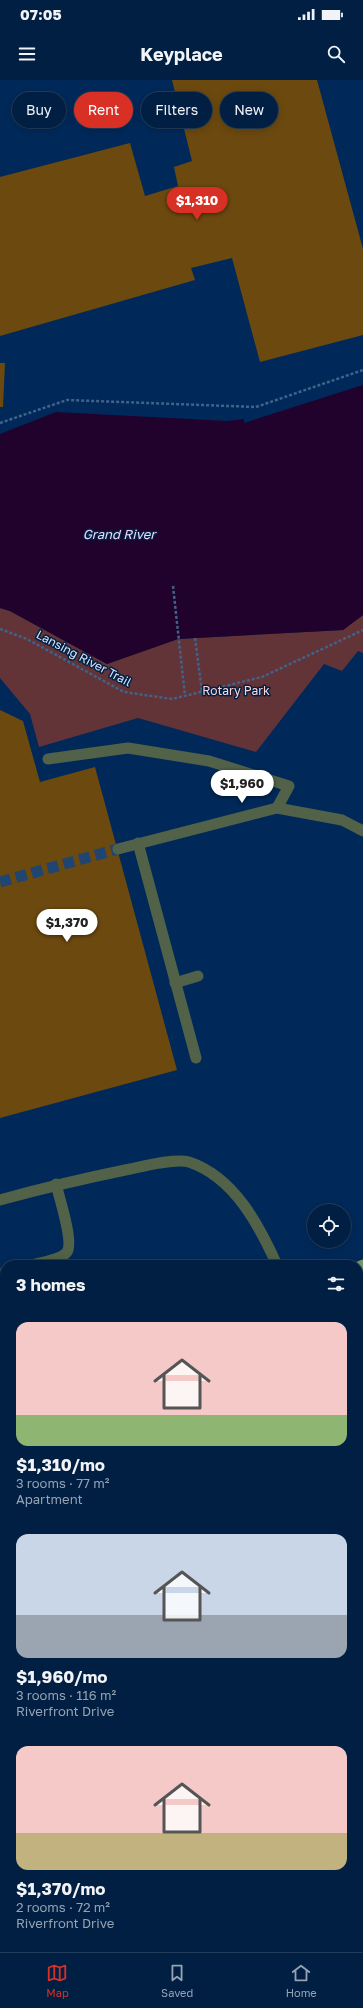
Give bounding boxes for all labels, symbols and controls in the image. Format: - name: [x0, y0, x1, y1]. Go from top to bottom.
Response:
- text: 07:05: [20, 5, 62, 23]
- icon: menu: [16, 43, 38, 65]
- text: Keyplace: [140, 43, 223, 65]
- icon: search: [325, 43, 347, 65]
- chip: Buy: [12, 92, 66, 128]
- chip: Rent: [74, 92, 133, 128]
- chip: Filters: [141, 92, 212, 128]
- chip: New: [220, 92, 278, 128]
- pin: $1,310: [164, 187, 230, 221]
- text: $1,310: [176, 192, 218, 208]
- water label: Grand River: [83, 526, 157, 542]
- street label: Lansing River Trail: [34, 627, 134, 690]
- park label: Rotary Park: [202, 683, 270, 698]
- pin: $1,960: [209, 770, 275, 804]
- text: $1,960: [220, 775, 264, 791]
- pin: $1,370: [34, 909, 100, 943]
- text: $1,370: [45, 914, 89, 930]
- map controls: [307, 1204, 351, 1248]
- button: locate: [307, 1204, 351, 1248]
- icon: filters: [325, 1273, 347, 1295]
- text: 3 homes: [16, 1274, 86, 1295]
- icon: home: [146, 1348, 218, 1420]
- text: $1,310/mo: [16, 1454, 105, 1475]
- text: 3 rooms · 77 m²: [16, 1475, 109, 1491]
- text: Apartment: [16, 1491, 83, 1507]
- icon: home: [146, 1560, 218, 1632]
- text: $1,960/mo: [16, 1666, 107, 1687]
- text: 3 rooms · 116 m²: [16, 1687, 116, 1703]
- text: Riverfront Drive: [16, 1703, 114, 1719]
- icon: home: [146, 1772, 218, 1844]
- text: $1,370/mo: [16, 1878, 106, 1899]
- text: 2 rooms · 72 m²: [16, 1899, 110, 1915]
- text: Riverfront Drive: [16, 1915, 114, 1931]
- tab: Map: [46, 1962, 69, 1999]
- tab: Saved: [161, 1962, 193, 1999]
- tab: Home: [286, 1962, 317, 1999]

